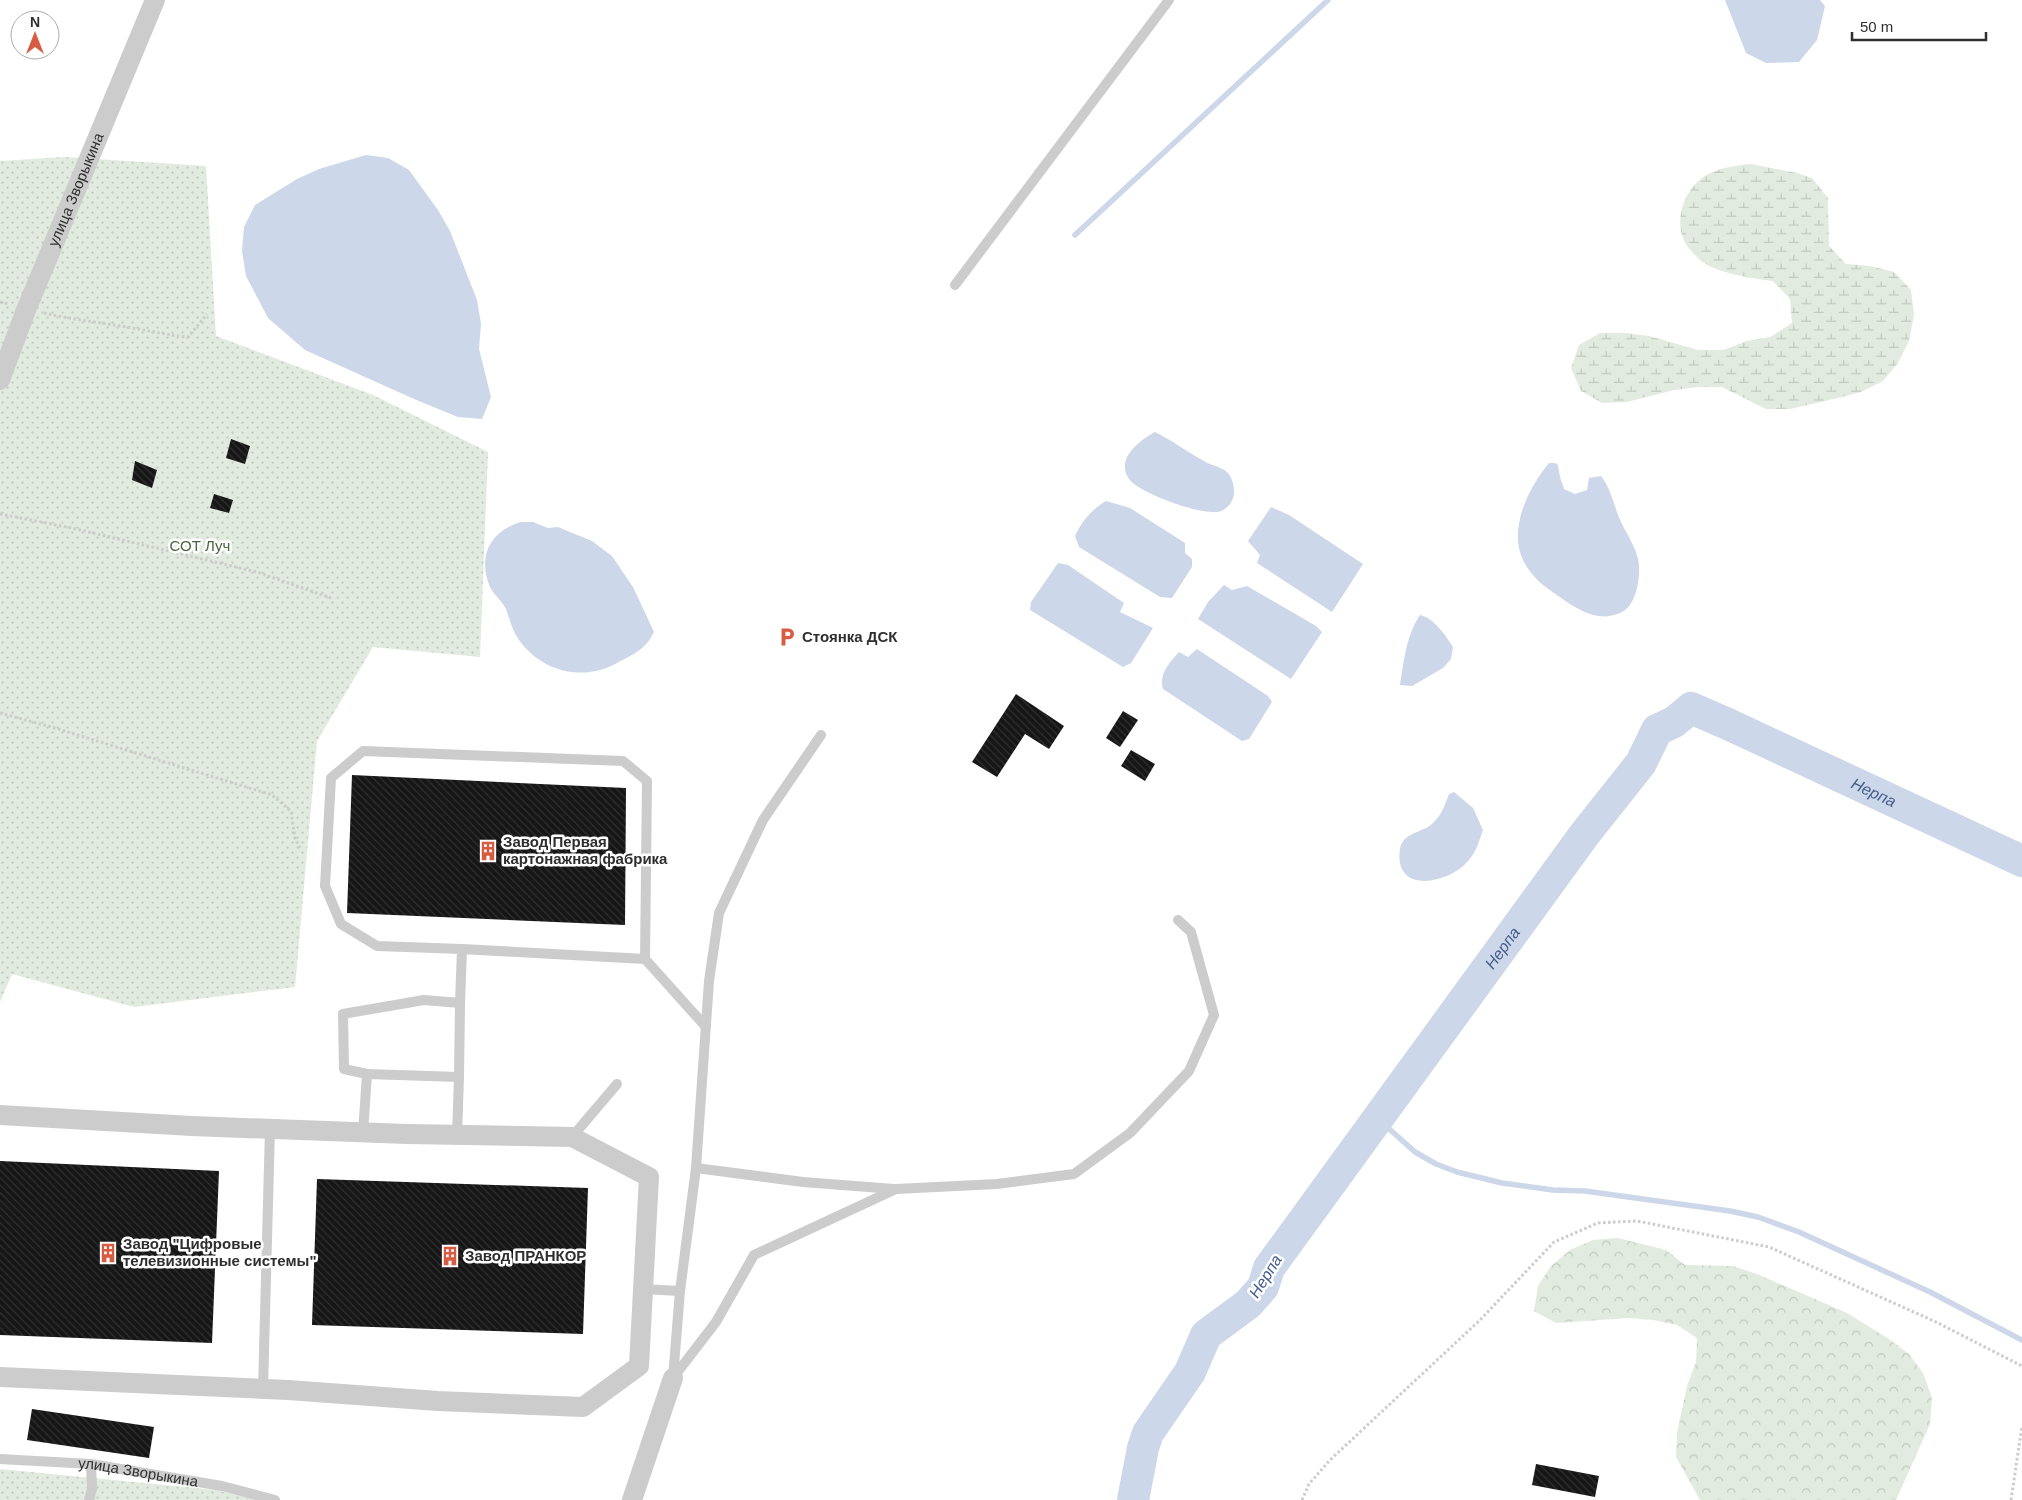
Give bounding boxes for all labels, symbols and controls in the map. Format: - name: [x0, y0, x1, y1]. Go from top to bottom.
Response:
- north arrow: [10, 10, 60, 60]
- scale bar: [1852, 10, 1986, 42]
- text: N: [30, 14, 40, 30]
- text: 50 m: [1860, 18, 1893, 35]
- street label: улица Зворыкина: [44, 130, 107, 249]
- park label: СОТ Луч: [170, 537, 230, 554]
- parking icon: Стоянка ДСК: [776, 626, 798, 648]
- place label: Стоянка ДСК: [802, 628, 898, 645]
- water label: Нерпа: [1849, 775, 1899, 810]
- place label: Завод Первая картонажная фабрика: [503, 833, 668, 867]
- building icon: Завод Первая картонажная фабрика: [477, 840, 499, 862]
- water label: Нерпа: [1482, 924, 1523, 972]
- place label: Завод "Цифровые телевизионные системы": [123, 1235, 317, 1269]
- building icon: Завод "Цифровые телевизионные системы": [97, 1242, 119, 1264]
- building icon: Завод ПРАНКОР: [439, 1245, 461, 1267]
- place label: Завод ПРАНКОР: [465, 1247, 586, 1264]
- water label: Нерпа: [1246, 1252, 1285, 1301]
- street label: улица Зворыкина: [78, 1454, 200, 1490]

